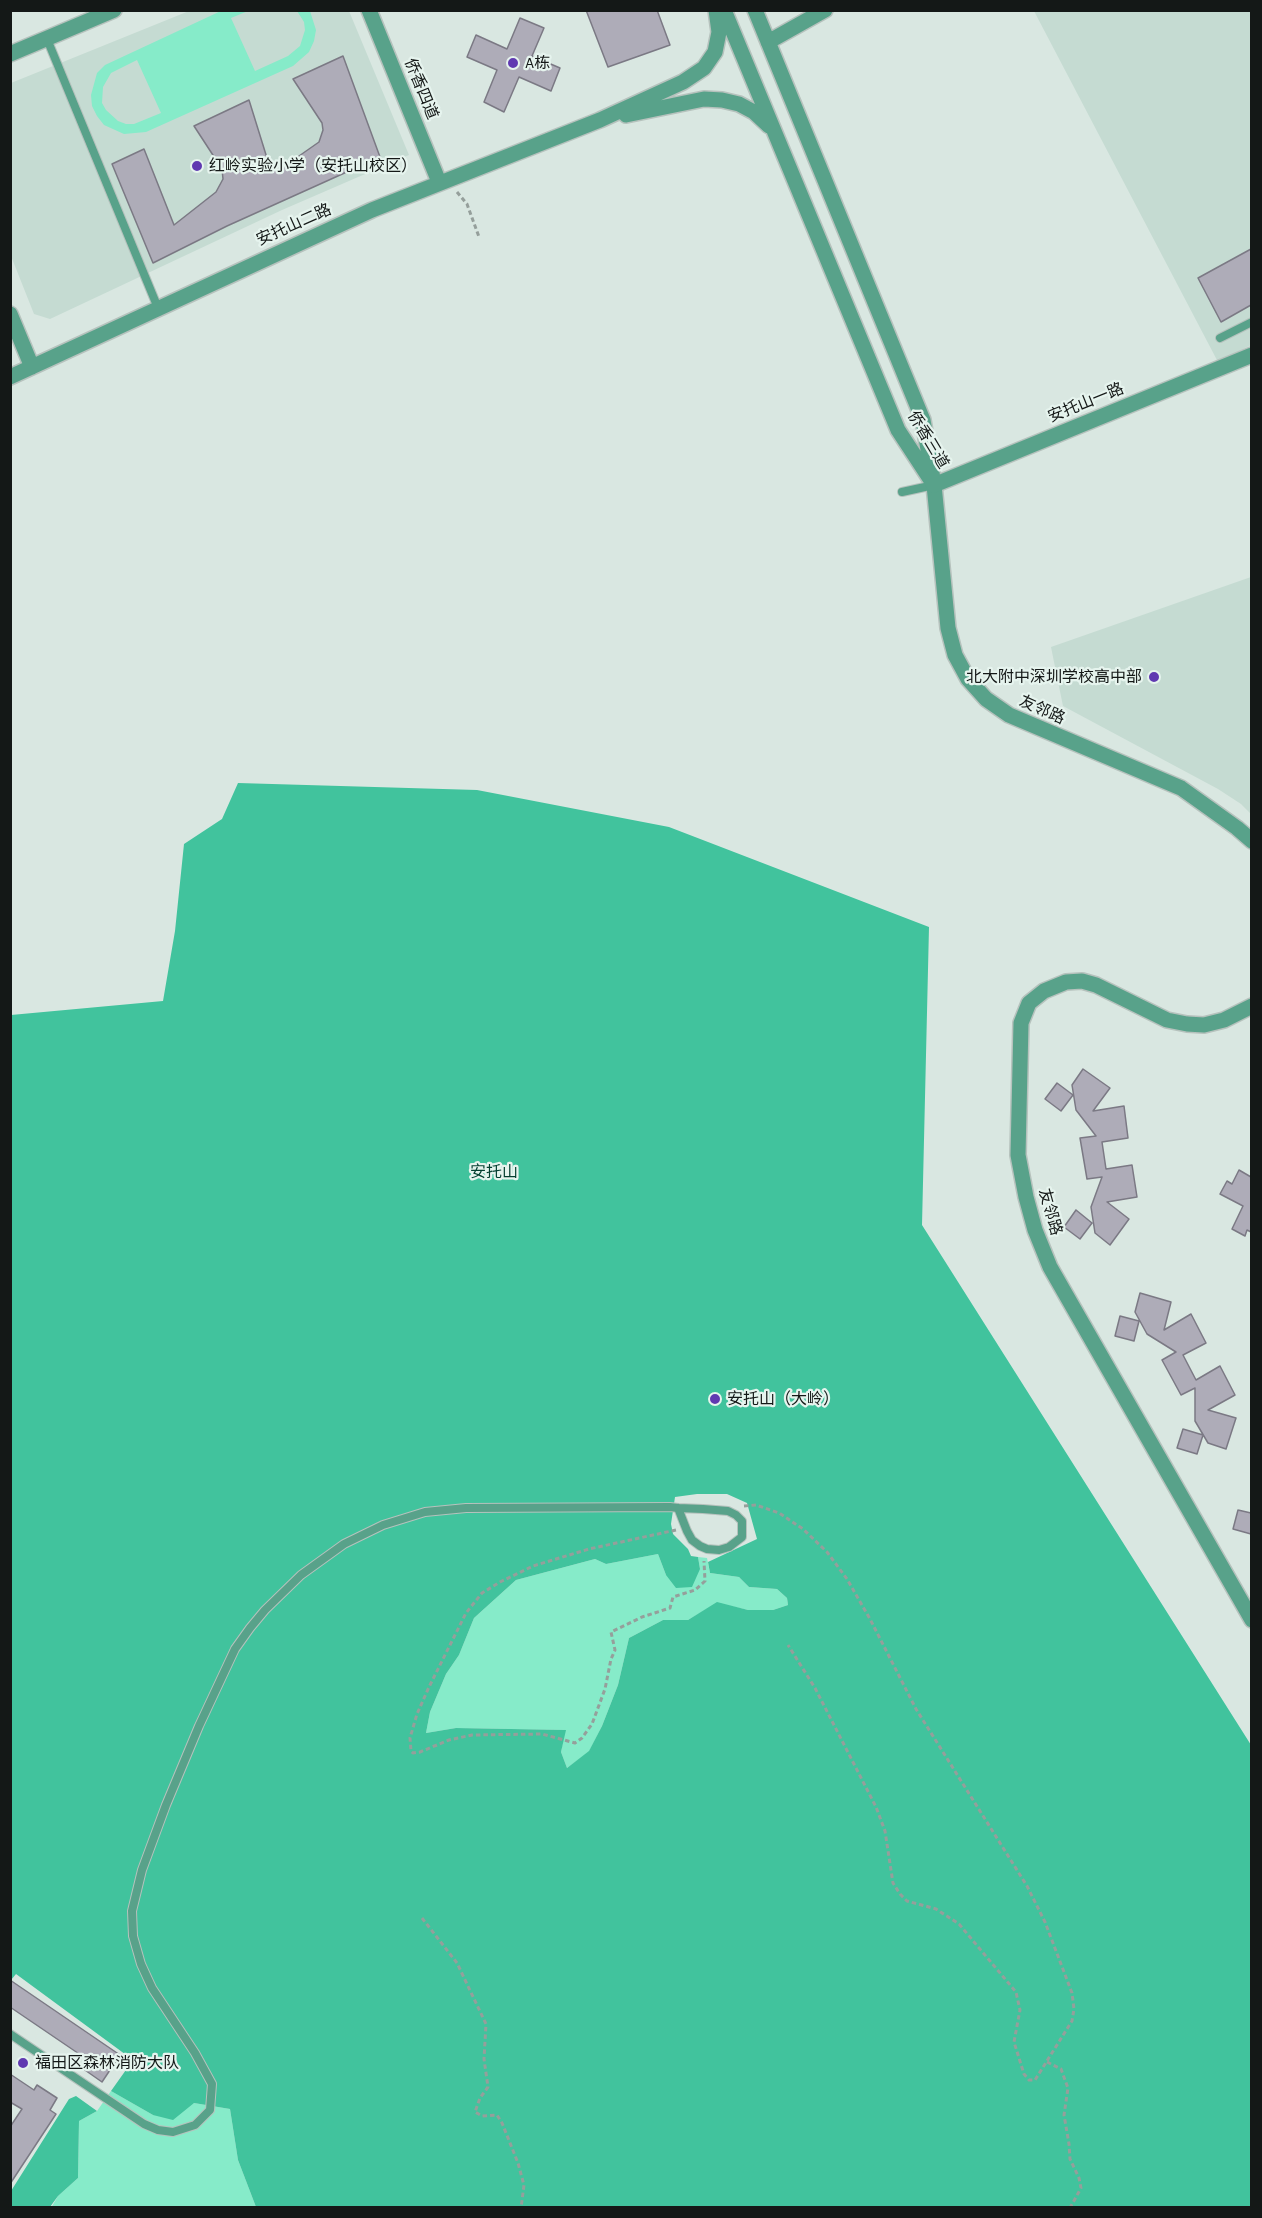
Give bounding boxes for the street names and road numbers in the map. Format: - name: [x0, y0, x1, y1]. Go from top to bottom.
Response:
- street label: 侨香四道: [400, 56, 442, 122]
- street label: 安托山二路: [254, 200, 334, 250]
- street label: 安托山一路: [1045, 379, 1127, 427]
- street label: 侨香三道: [903, 408, 953, 472]
- street label: 友邻路: [1016, 691, 1068, 729]
- street label: 友邻路: [1034, 1186, 1066, 1238]

